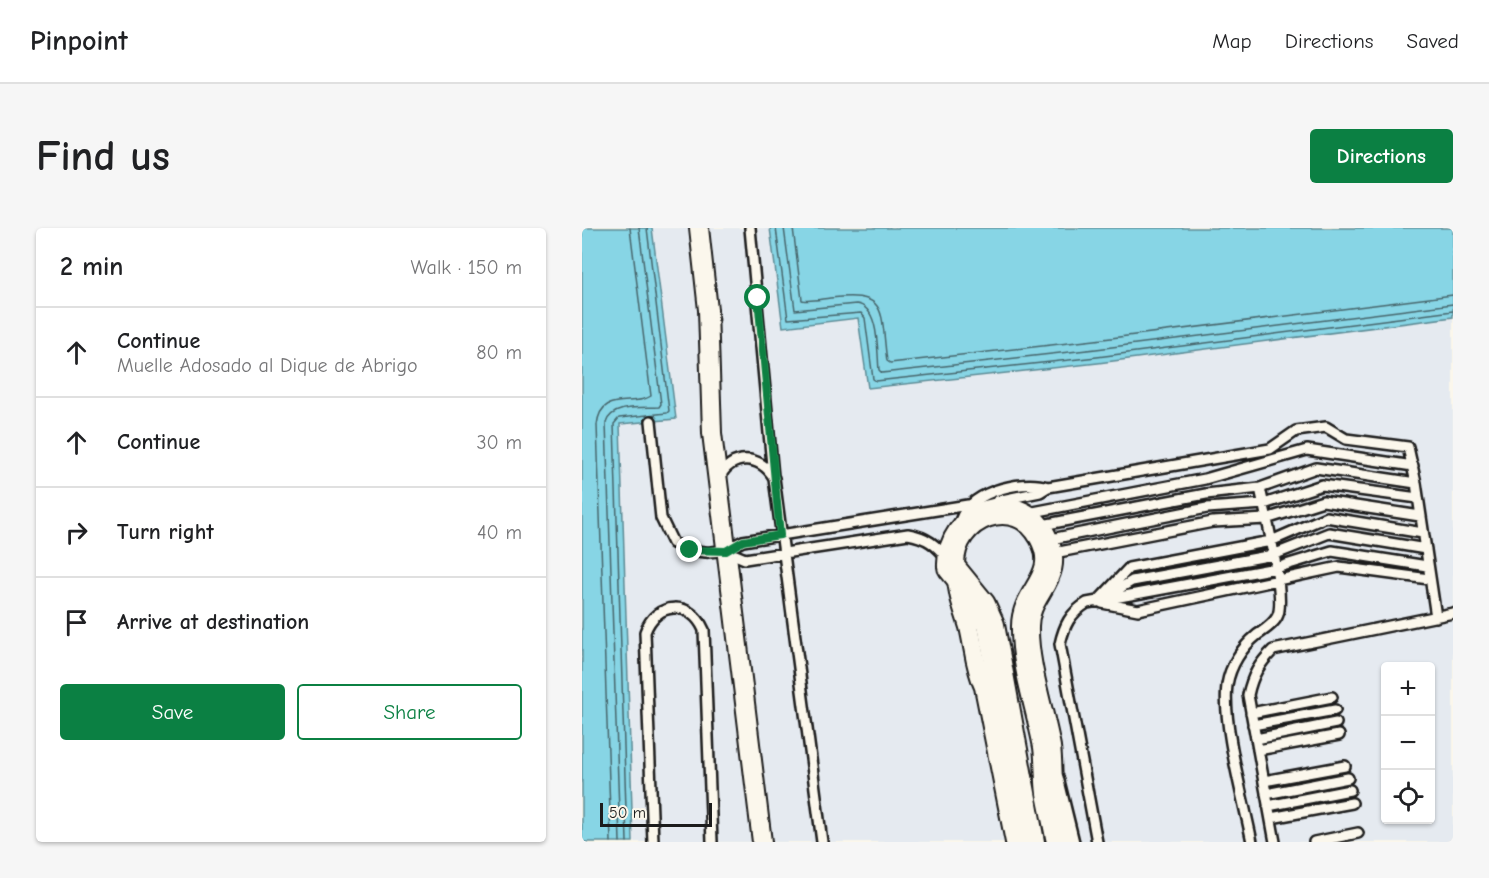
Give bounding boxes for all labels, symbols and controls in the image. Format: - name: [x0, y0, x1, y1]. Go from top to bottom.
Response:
- text: Pinpoint: [30, 25, 128, 57]
- text: Map: [1212, 29, 1252, 53]
- text: Directions: [1285, 29, 1374, 53]
- text: Saved: [1407, 29, 1459, 53]
- button: Directions: [1310, 129, 1453, 183]
- text: Find us: [36, 132, 170, 181]
- text: 2 min: [60, 252, 123, 282]
- text: Walk · 150 m: [411, 256, 522, 279]
- route start: [744, 284, 770, 310]
- text: Continue: [117, 328, 200, 354]
- icon: ahead: [60, 336, 93, 369]
- text: 80 m: [476, 341, 522, 364]
- text: Muelle Adosado al Dique de Abrigo: [117, 354, 418, 377]
- icon: ahead: [60, 426, 93, 459]
- text: Continue: [117, 429, 200, 455]
- text: 30 m: [476, 431, 522, 454]
- icon: right: [60, 516, 93, 549]
- text: Turn right: [117, 519, 214, 545]
- text: 40 m: [477, 521, 522, 544]
- route end: [676, 536, 702, 562]
- icon: arrive: [60, 606, 93, 639]
- text: Arrive at destination: [117, 609, 309, 635]
- map controls: [1381, 662, 1435, 824]
- button: +: [1381, 662, 1435, 716]
- button: Save: [60, 684, 285, 740]
- button: Share: [297, 684, 522, 740]
- button: −: [1381, 716, 1435, 770]
- button: locate: [1381, 770, 1435, 824]
- scale bar: [600, 800, 712, 828]
- text: 50 m: [609, 804, 646, 822]

